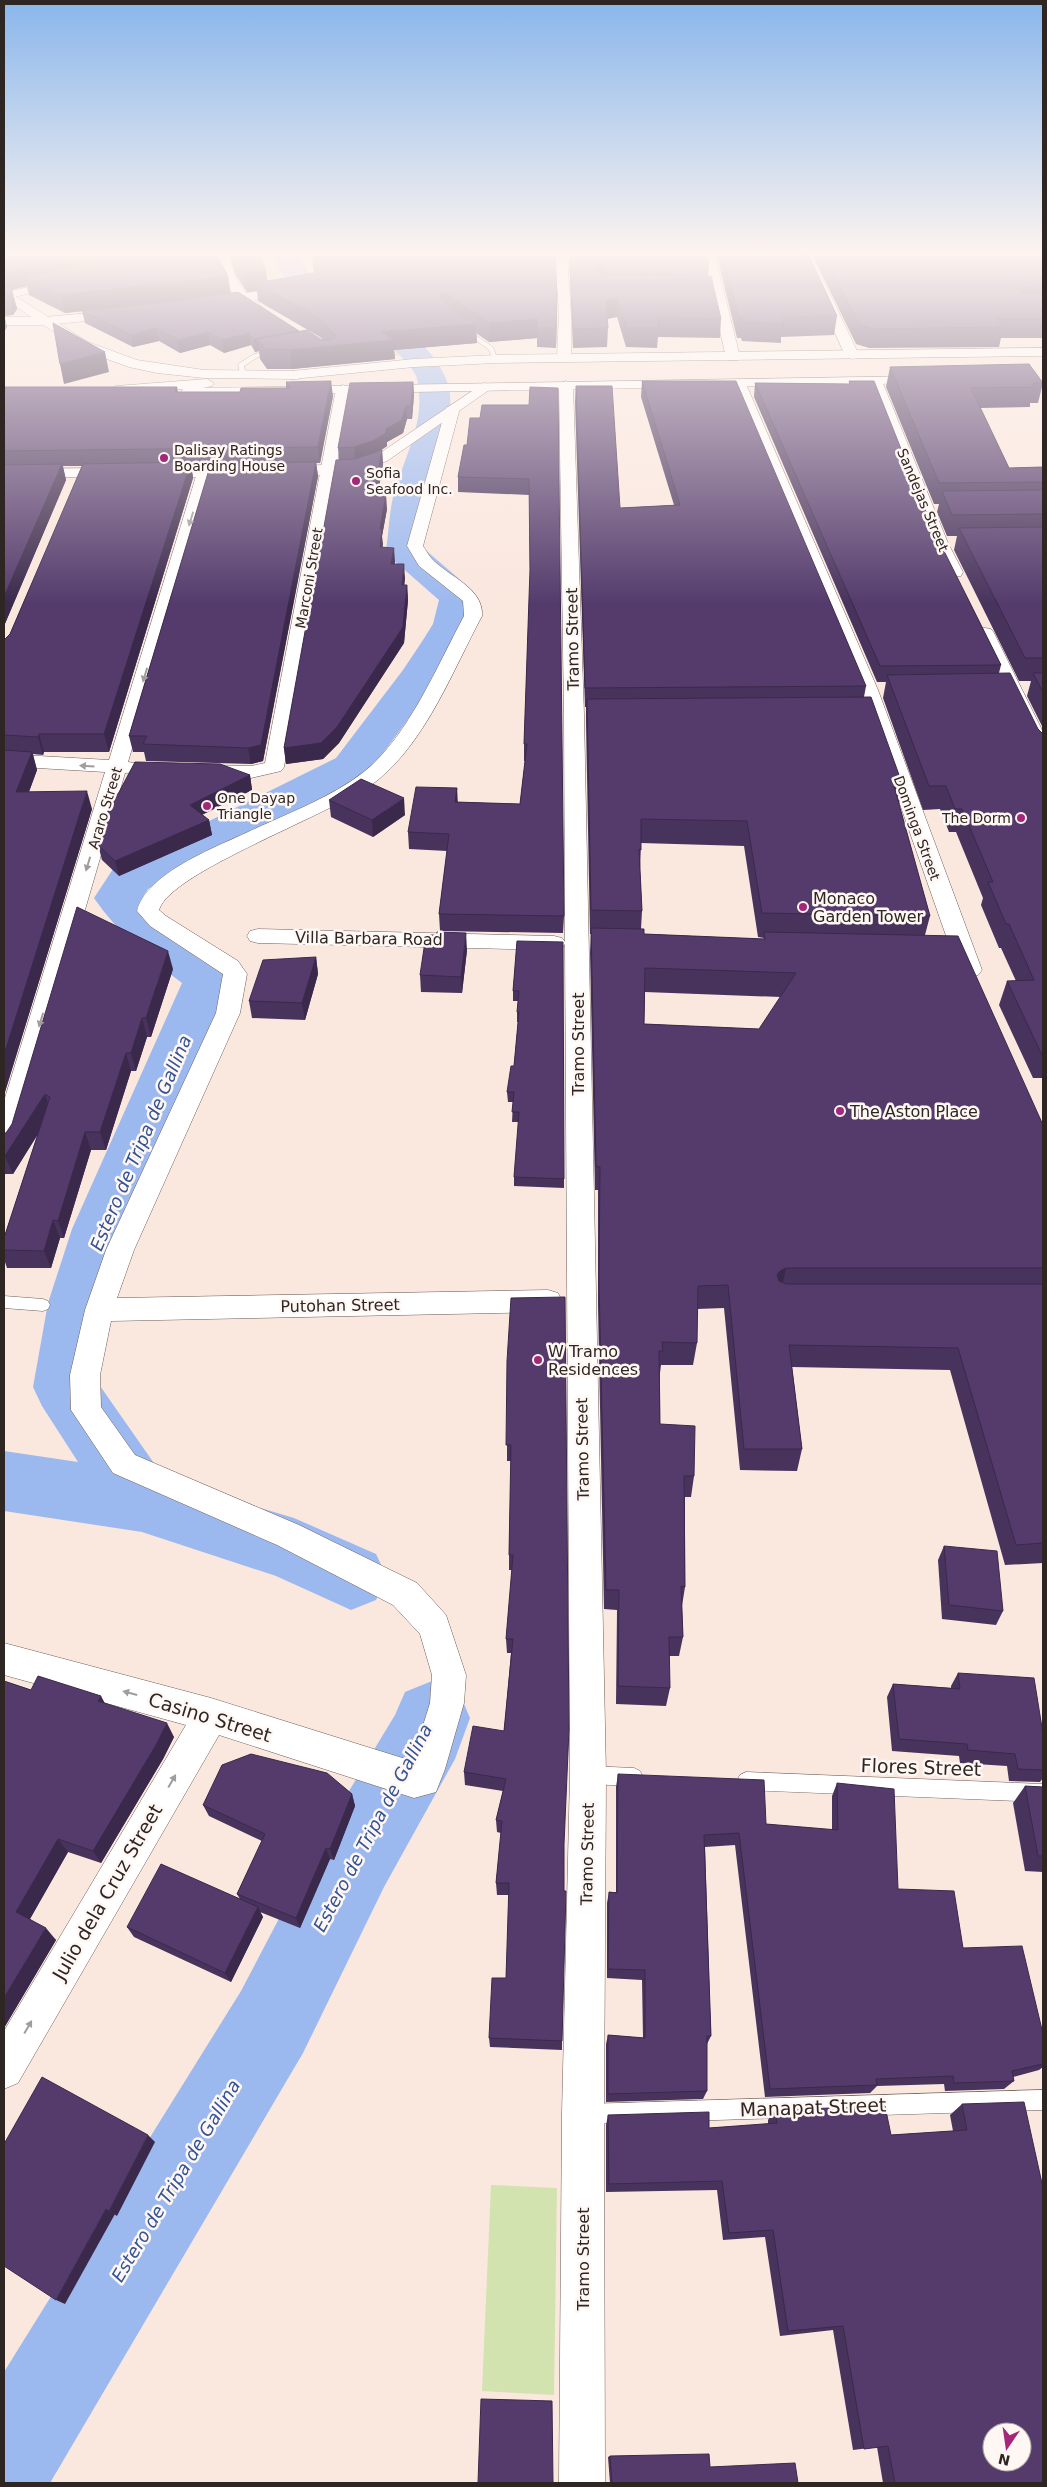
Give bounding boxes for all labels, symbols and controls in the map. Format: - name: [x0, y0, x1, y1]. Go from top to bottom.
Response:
- place label: Dalisay Ratings Boarding House: [174, 442, 285, 474]
- street label: Sandejas Street: [894, 446, 952, 554]
- marker: Dalisay Ratings Boarding House: [158, 452, 170, 464]
- place label: Sofia Seafood Inc.: [366, 465, 453, 497]
- marker: Sofia Seafood Inc.: [350, 475, 362, 487]
- one-way arrow: [187, 512, 195, 527]
- street label: Marconi Street: [292, 526, 326, 630]
- street label: Tramo Street: [562, 587, 583, 692]
- one-way arrow: [141, 668, 149, 683]
- one-way arrow: [78, 761, 94, 769]
- street label: Araro Street: [85, 765, 125, 851]
- street label: Dominga Street: [891, 773, 944, 883]
- place label: One Dayap Triangle: [216, 790, 295, 822]
- marker: One Dayap Triangle: [201, 800, 213, 812]
- place label: The Dorm: [941, 810, 1011, 826]
- marker: The Dorm: [1015, 812, 1027, 824]
- one-way arrow: [84, 857, 92, 872]
- place label: Monaco Garden Tower: [813, 889, 924, 926]
- marker: Monaco Garden Tower: [797, 901, 809, 913]
- street label: Villa Barbara Road: [295, 928, 443, 949]
- street label: Tramo Street: [569, 993, 588, 1096]
- one-way arrow: [36, 1012, 44, 1027]
- water label: Estero de Tripa de Gallina: [86, 1032, 196, 1254]
- place label: The Aston Place: [849, 1102, 978, 1121]
- marker: The Aston Place: [834, 1105, 846, 1117]
- street label: Putohan Street: [280, 1295, 400, 1316]
- place label: W Tramo Residences: [548, 1342, 638, 1379]
- marker: W Tramo Residences: [532, 1354, 544, 1366]
- street label: Tramo Street: [572, 1397, 593, 1502]
- one-way arrow: [122, 1688, 137, 1696]
- street label: Casino Street: [146, 1688, 274, 1746]
- water label: Estero de Tripa de Gallina: [309, 1720, 436, 1935]
- street label: Flores Street: [860, 1754, 982, 1780]
- one-way arrow: [168, 1773, 176, 1788]
- street label: Julio dela Cruz Street: [47, 1800, 166, 1985]
- street label: Tramo Street: [577, 1802, 598, 1907]
- one-way arrow: [24, 2020, 33, 2034]
- water label: Estero de Tripa de Gallina: [107, 2076, 244, 2286]
- street label: Manapat Street: [739, 2093, 887, 2121]
- street label: Tramo Street: [574, 2208, 593, 2311]
- north arrow: [982, 2422, 1032, 2472]
- text: N: [997, 2451, 1012, 2469]

